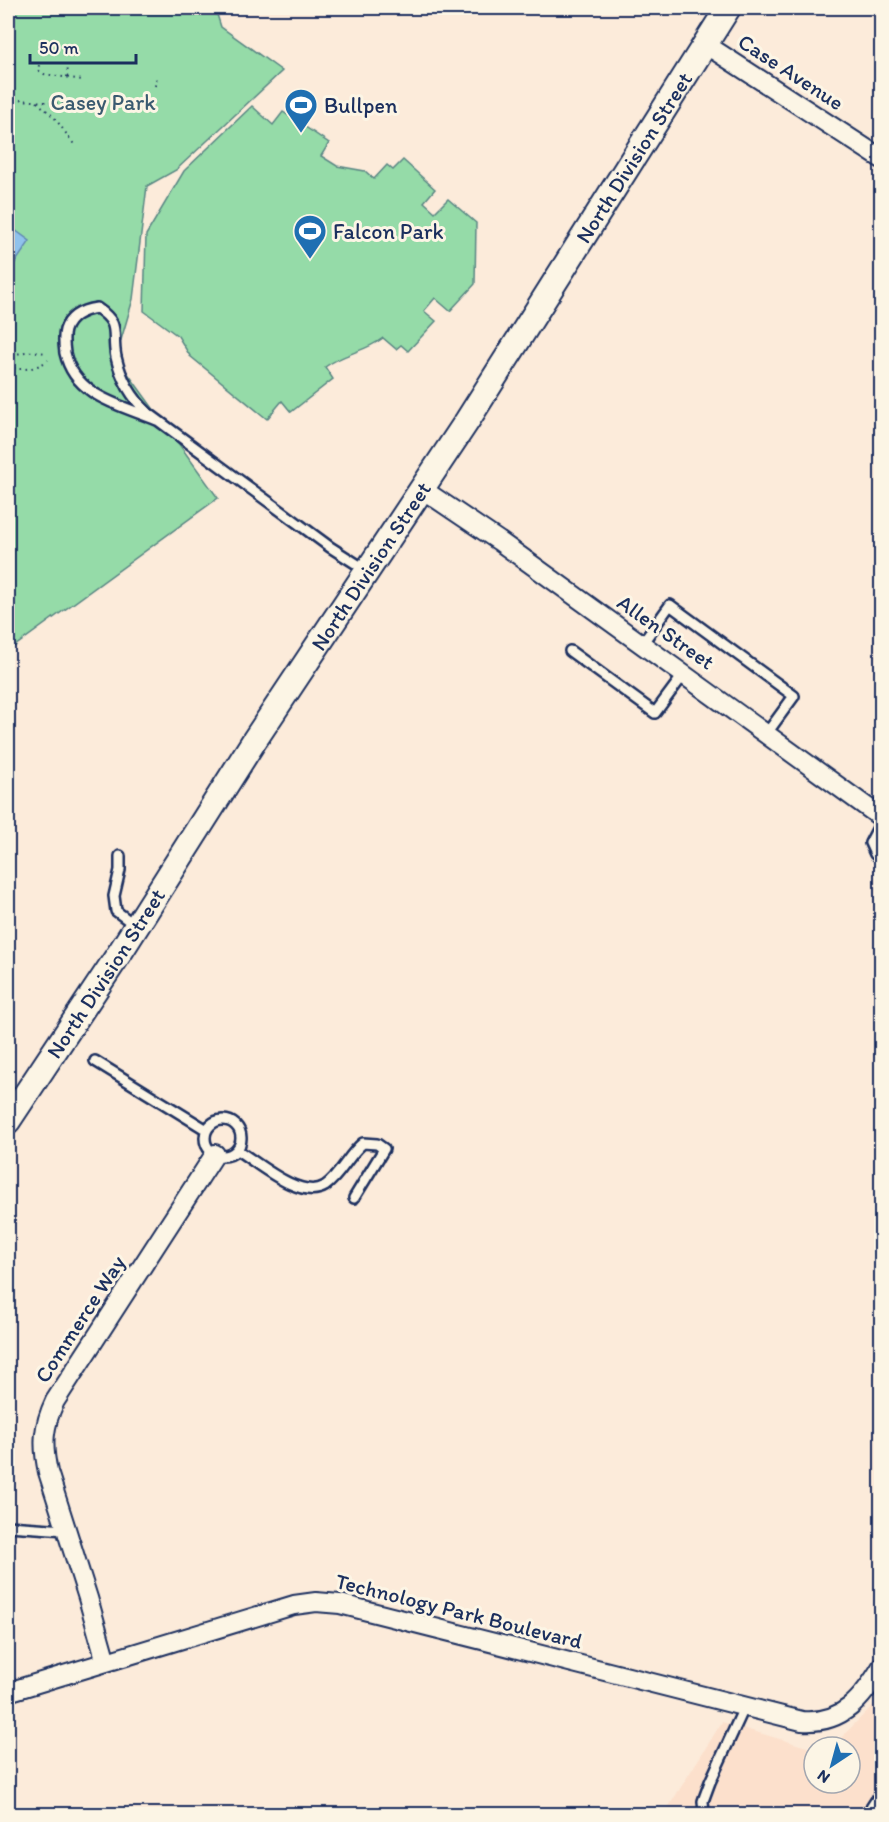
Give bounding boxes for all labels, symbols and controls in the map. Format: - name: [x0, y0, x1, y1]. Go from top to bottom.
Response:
- scale bar: [30, 27, 136, 65]
- street label: Case Avenue: [733, 28, 849, 116]
- text: 50 m: [39, 37, 79, 59]
- street label: North Division Street: [569, 67, 698, 248]
- sports icon: Bullpen: [283, 87, 319, 134]
- park label: Casey Park: [50, 89, 156, 116]
- place label: Bullpen: [324, 92, 398, 119]
- sports icon: Falcon Park: [292, 213, 328, 260]
- place label: Falcon Park: [333, 218, 444, 245]
- street label: North Division Street: [305, 476, 436, 656]
- street label: Allen Street: [612, 589, 720, 675]
- street label: North Division Street: [40, 883, 171, 1063]
- street label: Commerce Way: [29, 1250, 132, 1388]
- street label: Technology Park Boulevard: [333, 1567, 585, 1655]
- north arrow: [802, 1735, 862, 1795]
- text: N: [814, 1766, 833, 1788]

